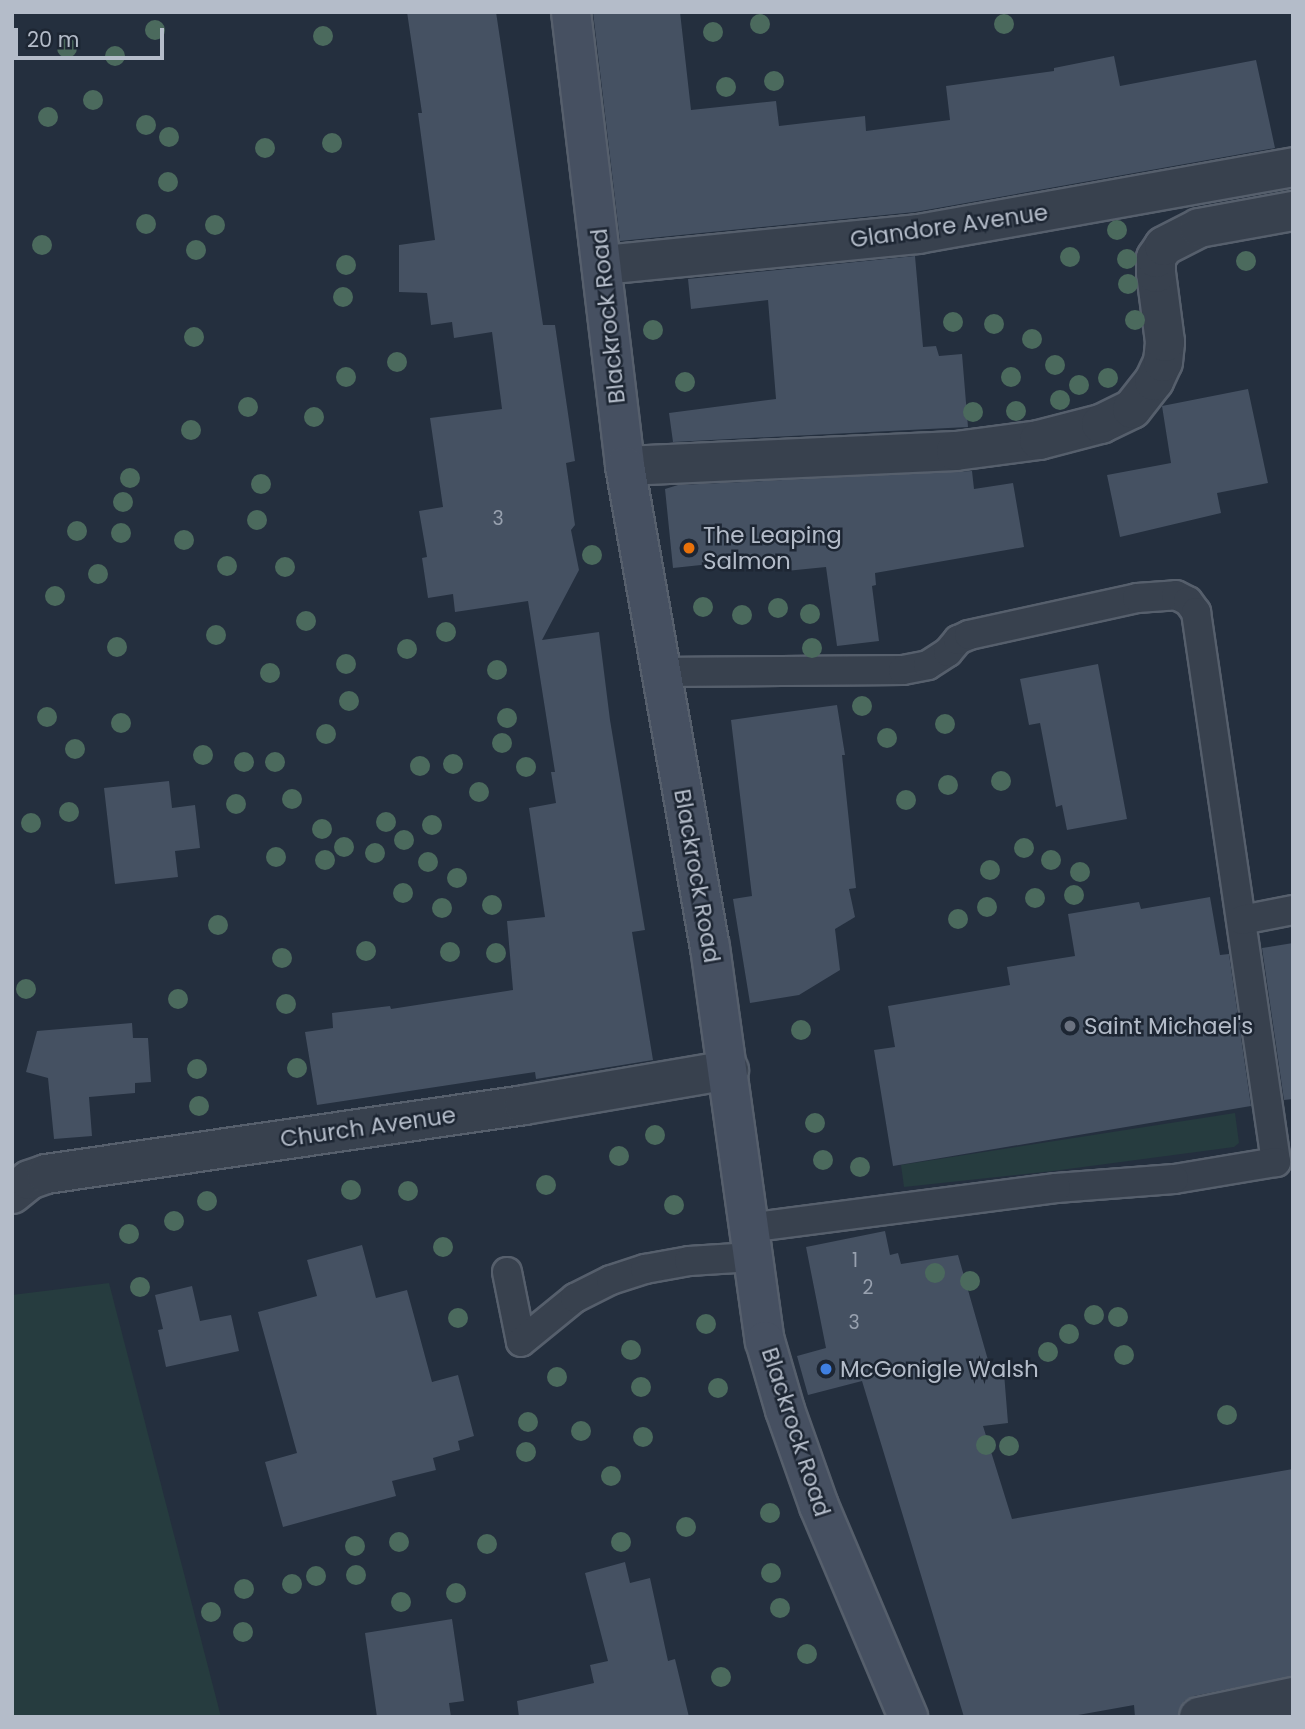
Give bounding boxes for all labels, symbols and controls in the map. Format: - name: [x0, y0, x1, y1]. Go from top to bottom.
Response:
- scale bar: [18, 14, 168, 58]
- text: 20 m: [27, 25, 80, 54]
- street label: Glandore Avenue: [848, 198, 1050, 254]
- street label: Blackrock Road: [585, 227, 631, 405]
- house number: 3: [492, 508, 504, 530]
- place label: The Leaping Salmon: [703, 521, 842, 575]
- marker: The Leaping Salmon: [681, 540, 697, 556]
- street label: Blackrock Road: [668, 787, 726, 965]
- place label: Saint Michael's: [1084, 1012, 1253, 1040]
- marker: Saint Michael's: [1062, 1018, 1078, 1034]
- street label: Church Avenue: [278, 1101, 458, 1153]
- house number: 1: [852, 1250, 858, 1272]
- house number: 2: [863, 1277, 873, 1299]
- house number: 3: [848, 1312, 860, 1334]
- street label: Blackrock Road: [756, 1344, 836, 1520]
- place label: McGonigle Walsh: [840, 1355, 1039, 1383]
- marker: McGonigle Walsh: [818, 1361, 834, 1377]

